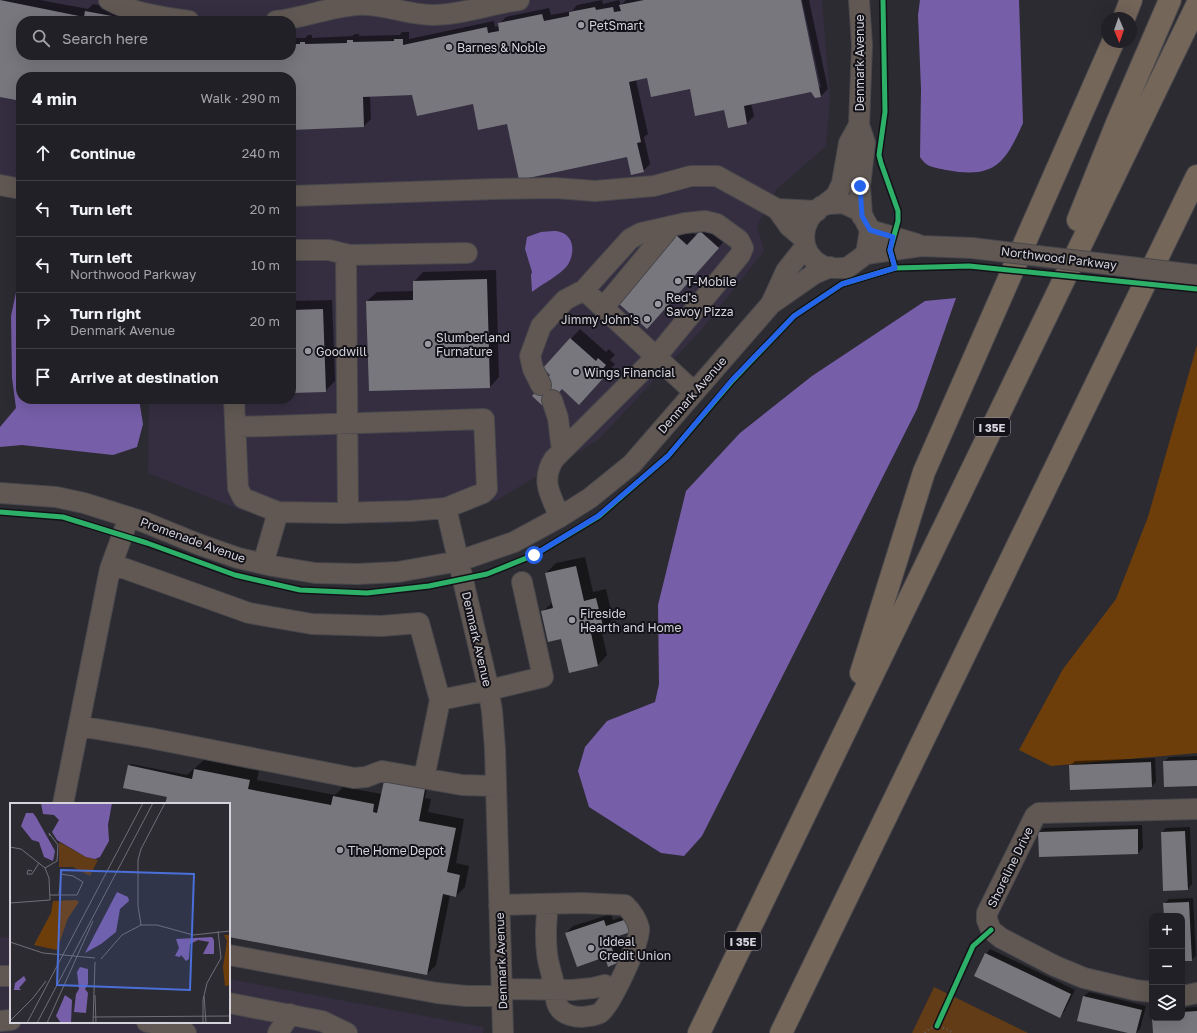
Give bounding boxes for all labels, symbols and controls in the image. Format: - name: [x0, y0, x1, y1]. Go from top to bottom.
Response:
- north arrow: [1101, 12, 1137, 48]
- street label: Denmark Avenue: [852, 14, 867, 111]
- search box: [16, 16, 296, 60]
- place label: PetSmart: [589, 18, 644, 33]
- marker: PetSmart: [576, 20, 586, 30]
- icon: search: [30, 27, 52, 49]
- text: Search here: [62, 29, 148, 47]
- place label: Barnes & Noble: [457, 40, 546, 55]
- marker: Barnes & Noble: [444, 42, 454, 52]
- text: 4 min: [32, 88, 77, 109]
- text: Walk · 290 m: [201, 90, 280, 106]
- icon: ahead: [32, 142, 54, 164]
- text: Continue: [70, 144, 136, 162]
- text: 240 m: [242, 145, 280, 161]
- route end: [851, 177, 869, 195]
- icon: left: [32, 198, 54, 220]
- text: Turn left: [70, 200, 132, 218]
- text: 20 m: [250, 201, 280, 217]
- street label: Northwood Parkway: [1000, 243, 1118, 273]
- text: Turn left: [70, 248, 132, 266]
- icon: left: [32, 254, 54, 276]
- text: 10 m: [251, 257, 280, 273]
- text: Northwood Parkway: [70, 266, 196, 282]
- place label: T-Mobile: [686, 274, 736, 289]
- marker: T-Mobile: [673, 276, 683, 286]
- place label: Red's Savoy Pizza: [666, 290, 734, 319]
- marker: Red's Savoy Pizza: [653, 299, 663, 309]
- text: Turn right: [70, 304, 141, 322]
- icon: right: [32, 310, 54, 332]
- place label: Jimmy John's: [561, 312, 639, 327]
- text: 20 m: [250, 313, 280, 329]
- marker: Jimmy John's: [642, 314, 652, 324]
- text: Denmark Avenue: [70, 322, 175, 338]
- place label: Slumberland Furnature: [436, 330, 510, 359]
- marker: Slumberland Furnature: [423, 339, 433, 349]
- place label: Goodwill: [316, 344, 367, 359]
- marker: Goodwill: [303, 346, 313, 356]
- street label: Denmark Avenue: [655, 353, 729, 437]
- place label: Wings Financial: [584, 365, 675, 380]
- icon: arrive: [32, 366, 54, 388]
- marker: Wings Financial: [571, 367, 581, 377]
- text: Arrive at destination: [70, 368, 219, 386]
- road number: I 35E: [974, 418, 1010, 436]
- street label: Promenade Avenue: [138, 514, 248, 566]
- route start: [525, 546, 543, 564]
- street label: Denmark Avenue: [459, 590, 495, 688]
- place label: Fireside Hearth and Home: [580, 606, 681, 635]
- marker: Fireside Hearth and Home: [567, 615, 577, 625]
- inset map: [10, 803, 230, 1023]
- street label: Shoreline Drive: [984, 824, 1036, 910]
- place label: The Home Depot: [348, 843, 445, 858]
- marker: The Home Depot: [335, 845, 345, 855]
- street label: Denmark Avenue: [492, 912, 510, 1010]
- map controls: [1149, 913, 1185, 1021]
- button: +: [1149, 913, 1185, 949]
- road number: I 35E: [725, 932, 761, 950]
- place label: Iddeal Credit Union: [599, 934, 671, 963]
- marker: Iddeal Credit Union: [586, 943, 596, 953]
- button: −: [1149, 949, 1185, 985]
- button: layers: [1149, 985, 1185, 1021]

